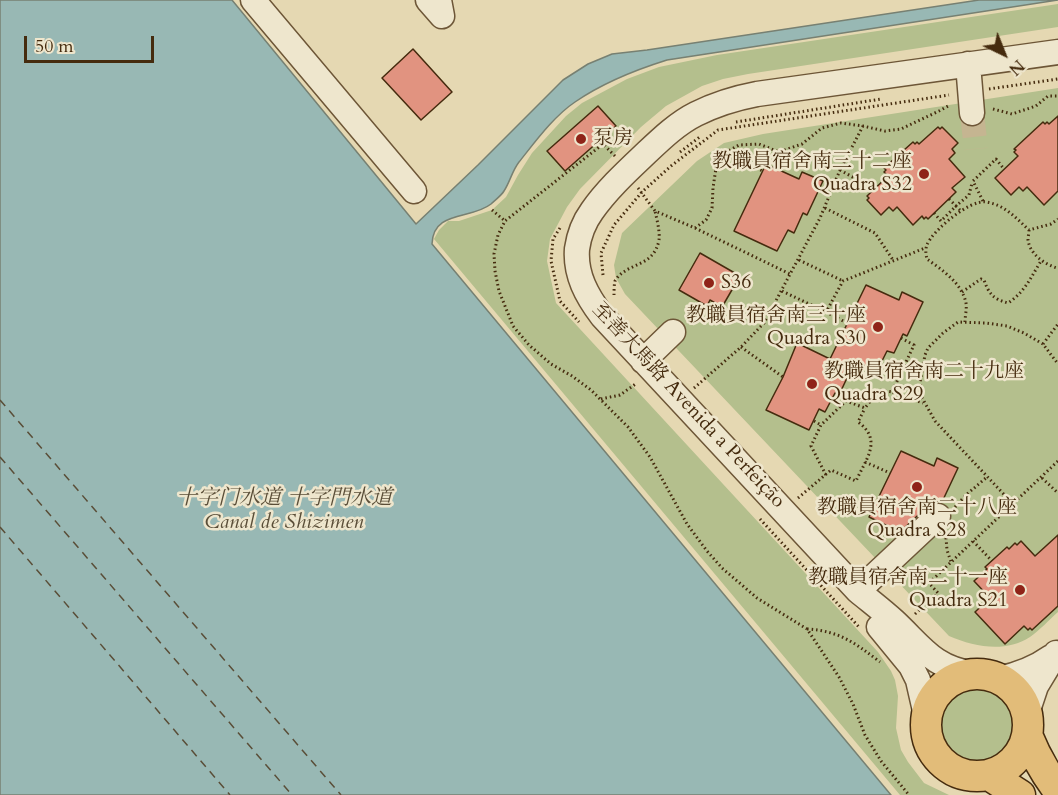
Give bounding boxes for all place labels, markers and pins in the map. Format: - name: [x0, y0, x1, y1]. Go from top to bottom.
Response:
- place label: 泵房: [593, 127, 633, 151]
- marker: 泵房: [574, 132, 588, 146]
- place label: 教職員宿舍南三十二座 Quadra S32: [712, 150, 912, 197]
- marker: 教職員宿舍南三十二座 Quadra S32: [917, 167, 931, 181]
- place label: S36: [721, 271, 752, 295]
- marker: S36: [702, 276, 716, 290]
- place label: 教職員宿舍南三十座 Quadra S30: [686, 304, 866, 351]
- marker: 教職員宿舍南三十座 Quadra S30: [871, 320, 885, 334]
- place label: 教職員宿舍南二十九座 Quadra S29: [824, 360, 1024, 407]
- marker: 教職員宿舍南二十九座 Quadra S29: [805, 377, 819, 391]
- marker: 教職員宿舍南二十八座 Quadra S28: [910, 480, 924, 494]
- place label: 教職員宿舍南二十八座 Quadra S28: [817, 496, 1017, 543]
- place label: 教職員宿舍南二十一座 Quadra S21: [808, 566, 1008, 613]
- marker: 教職員宿舍南二十一座 Quadra S21: [1013, 583, 1027, 597]

